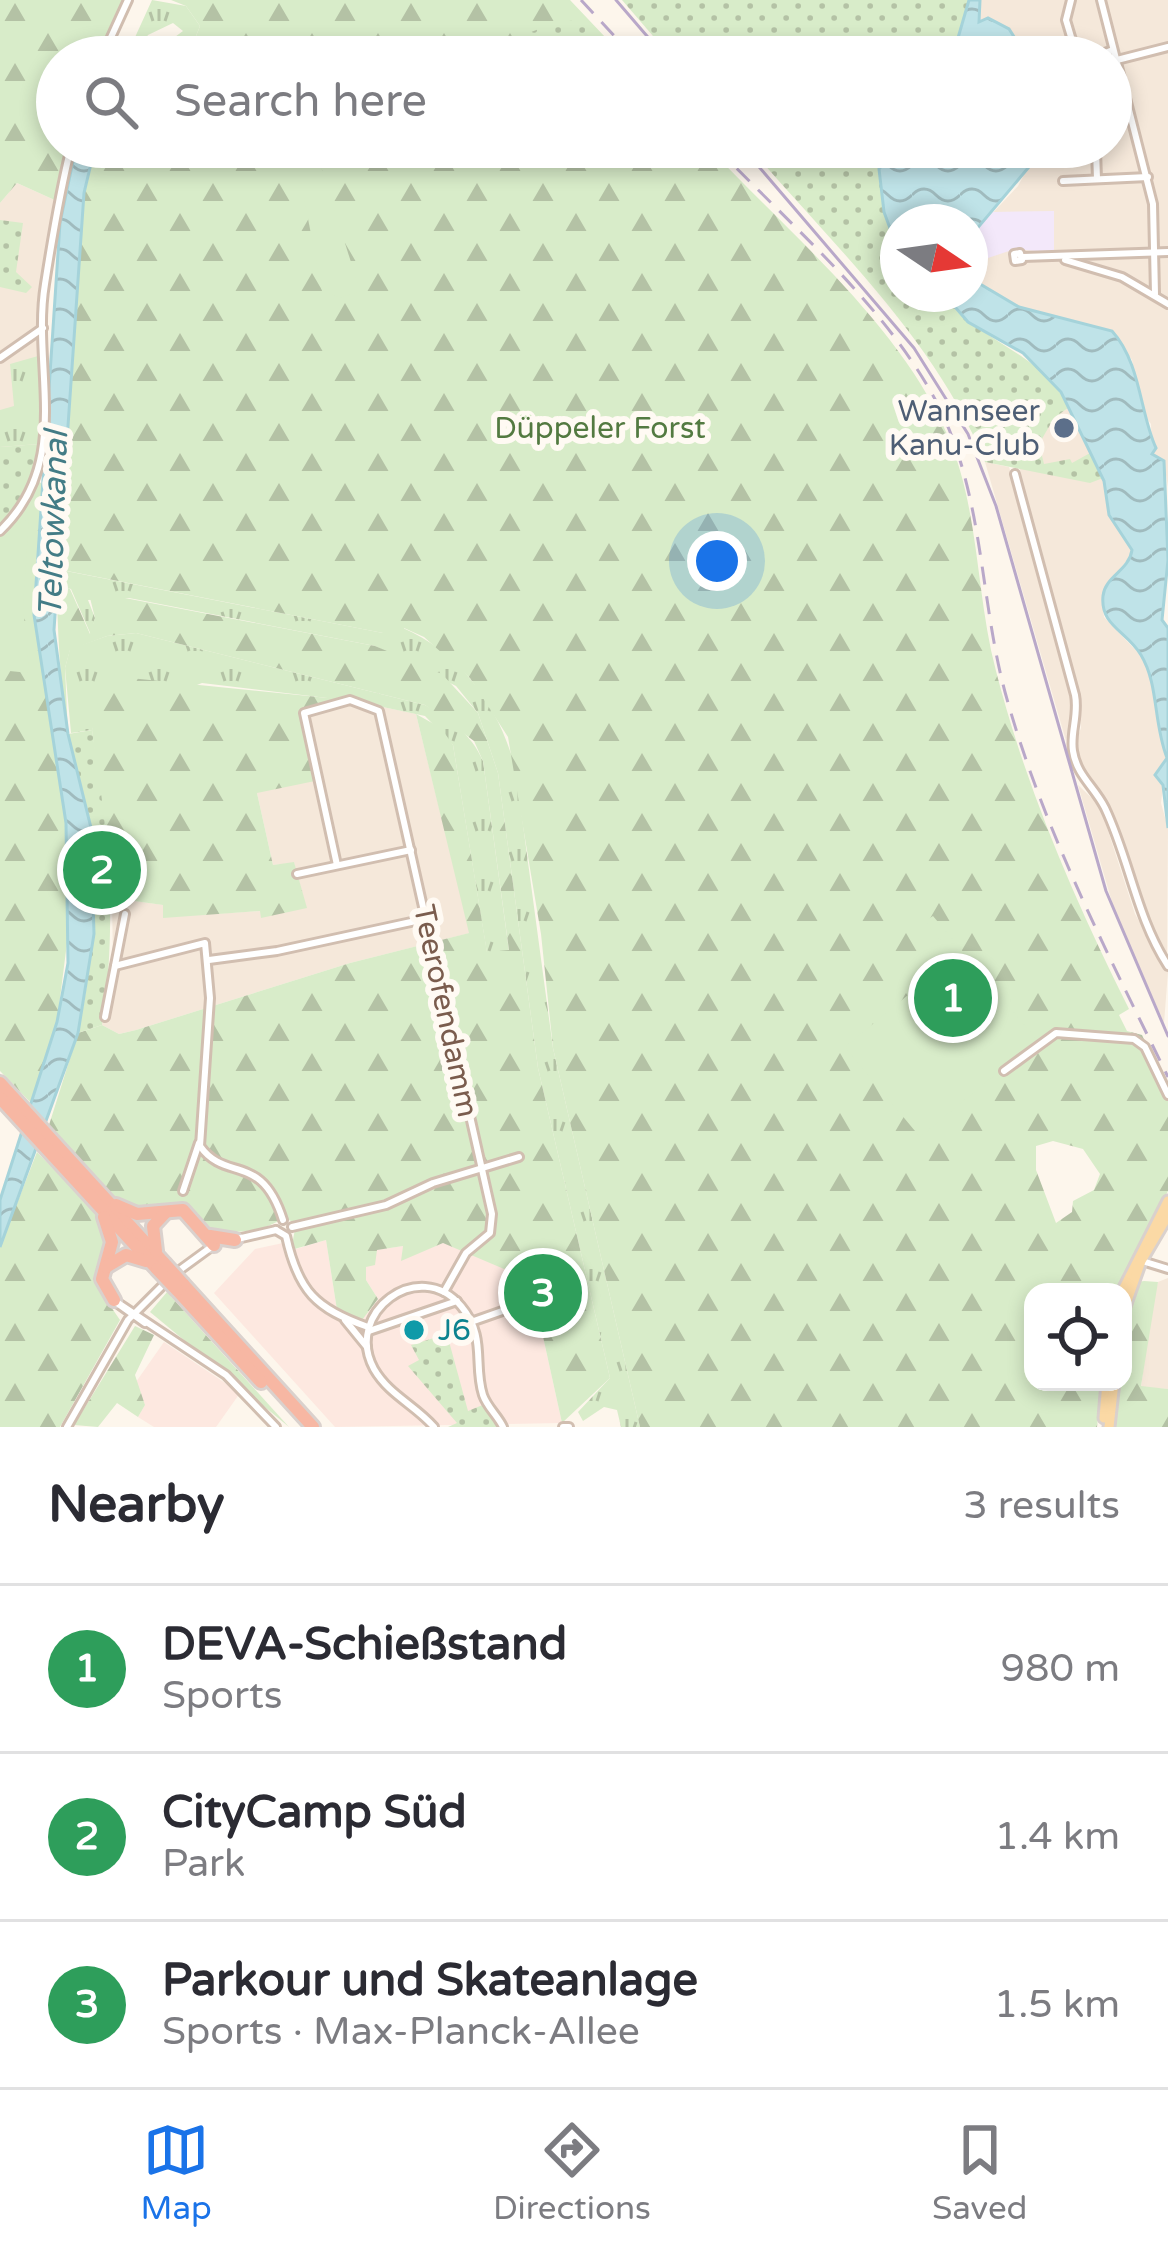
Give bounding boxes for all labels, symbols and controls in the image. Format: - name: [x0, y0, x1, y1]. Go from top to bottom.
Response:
- search box: [36, 36, 1132, 168]
- icon: search: [78, 69, 144, 135]
- text: Search here: [174, 75, 427, 129]
- north arrow: [880, 204, 988, 312]
- place label: Wannseer Kanu-Club: [889, 393, 1040, 464]
- park label: Düppeler Forst: [494, 410, 706, 447]
- marker: Wannseer Kanu-Club: [1051, 415, 1077, 441]
- water label: Teltowkanal: [31, 427, 76, 618]
- your location: [687, 531, 747, 591]
- pin: 2: [63, 825, 141, 915]
- street label: Teerofendamm: [405, 902, 486, 1121]
- pin: 1: [914, 953, 992, 1043]
- pin: 3: [504, 1248, 582, 1338]
- map controls: [1024, 1283, 1132, 1391]
- button: locate: [1024, 1283, 1132, 1391]
- place label: J6: [438, 1312, 471, 1349]
- marker: J6: [401, 1317, 427, 1343]
- text: Nearby: [48, 1474, 225, 1536]
- text: 3 results: [963, 1482, 1120, 1529]
- text: DEVA-Schießstand: [162, 1618, 567, 1672]
- text: 1: [75, 1645, 99, 1692]
- text: 980 m: [1001, 1645, 1120, 1692]
- text: Sports: [162, 1672, 283, 1719]
- text: CityCamp Süd: [162, 1786, 467, 1840]
- text: 2: [75, 1813, 99, 1860]
- text: 1.4 km: [994, 1813, 1120, 1860]
- text: Park: [162, 1840, 245, 1887]
- text: Parkour und Skateanlage: [162, 1954, 698, 2008]
- text: 3: [75, 1981, 99, 2028]
- text: 1.5 km: [994, 1981, 1120, 2028]
- text: Sports · Max-Planck-Allee: [162, 2008, 640, 2055]
- tab: Map: [141, 2117, 212, 2228]
- tab: Directions: [493, 2117, 651, 2228]
- tab: Saved: [932, 2117, 1027, 2228]

